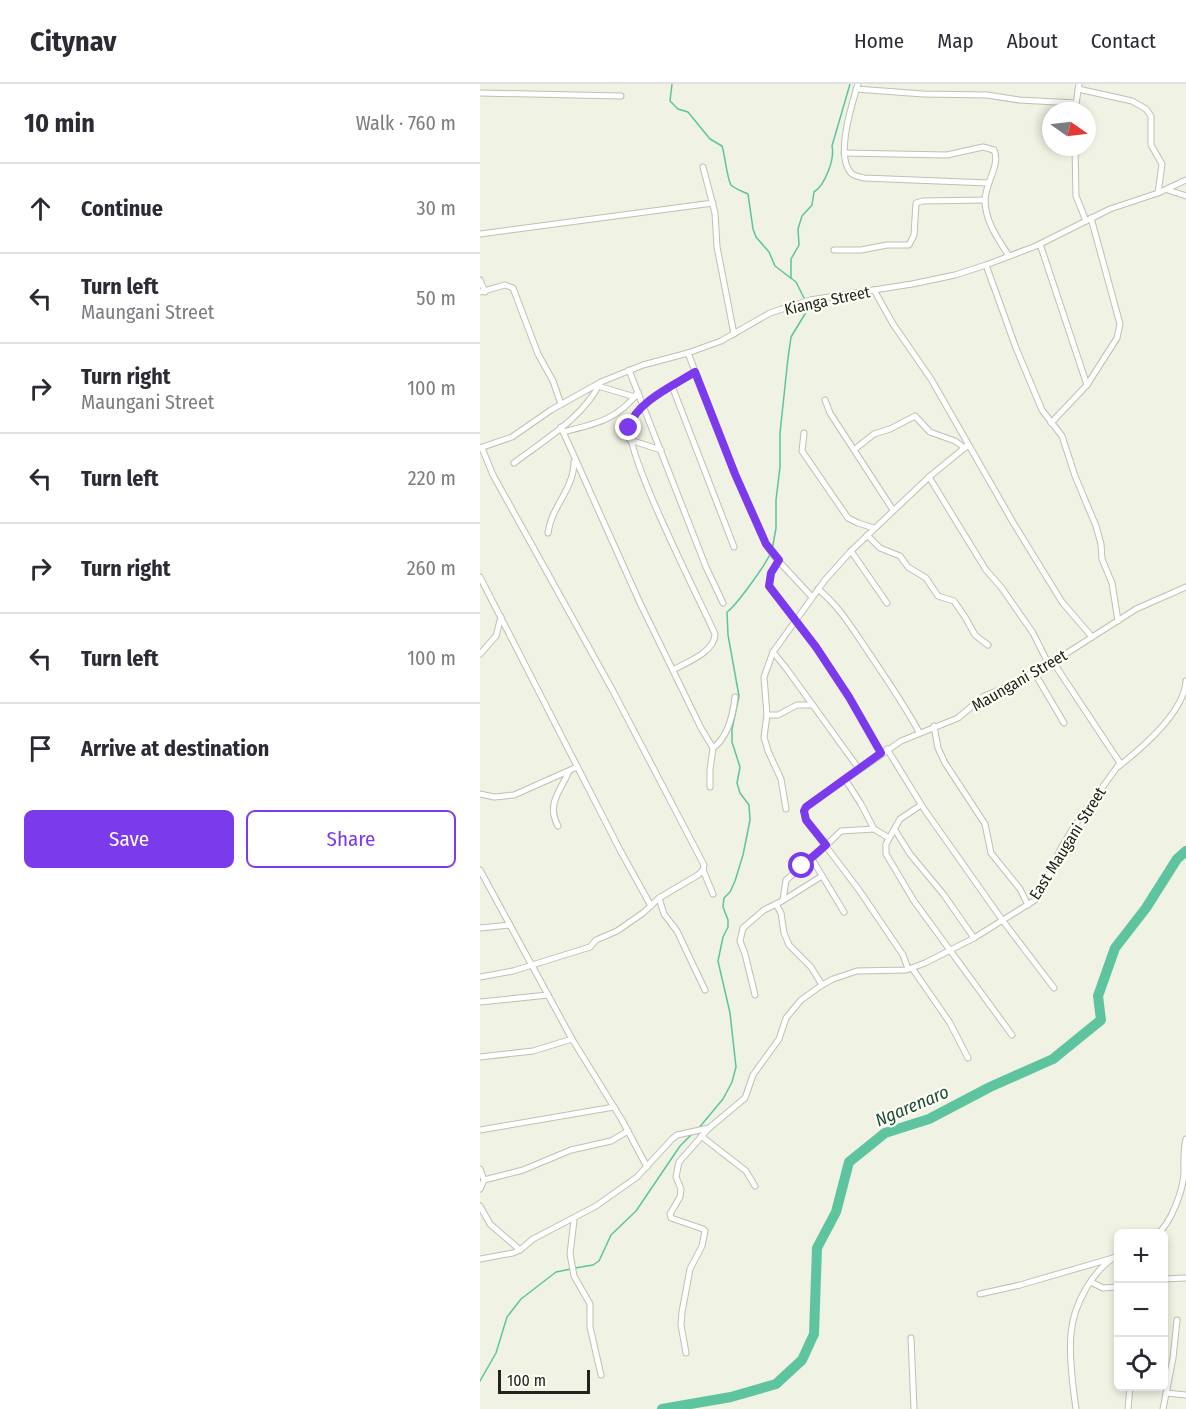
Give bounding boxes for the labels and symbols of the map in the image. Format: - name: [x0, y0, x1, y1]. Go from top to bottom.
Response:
- north arrow: [1042, 102, 1096, 156]
- street label: Kianga Street: [783, 282, 872, 319]
- route end: [615, 414, 641, 440]
- street label: Maungani Street: [968, 645, 1071, 715]
- street label: East Maugani Street: [1025, 783, 1110, 903]
- route start: [788, 852, 814, 878]
- water label: Ngarenaro: [872, 1081, 952, 1131]
- scale bar: [498, 1367, 590, 1394]

